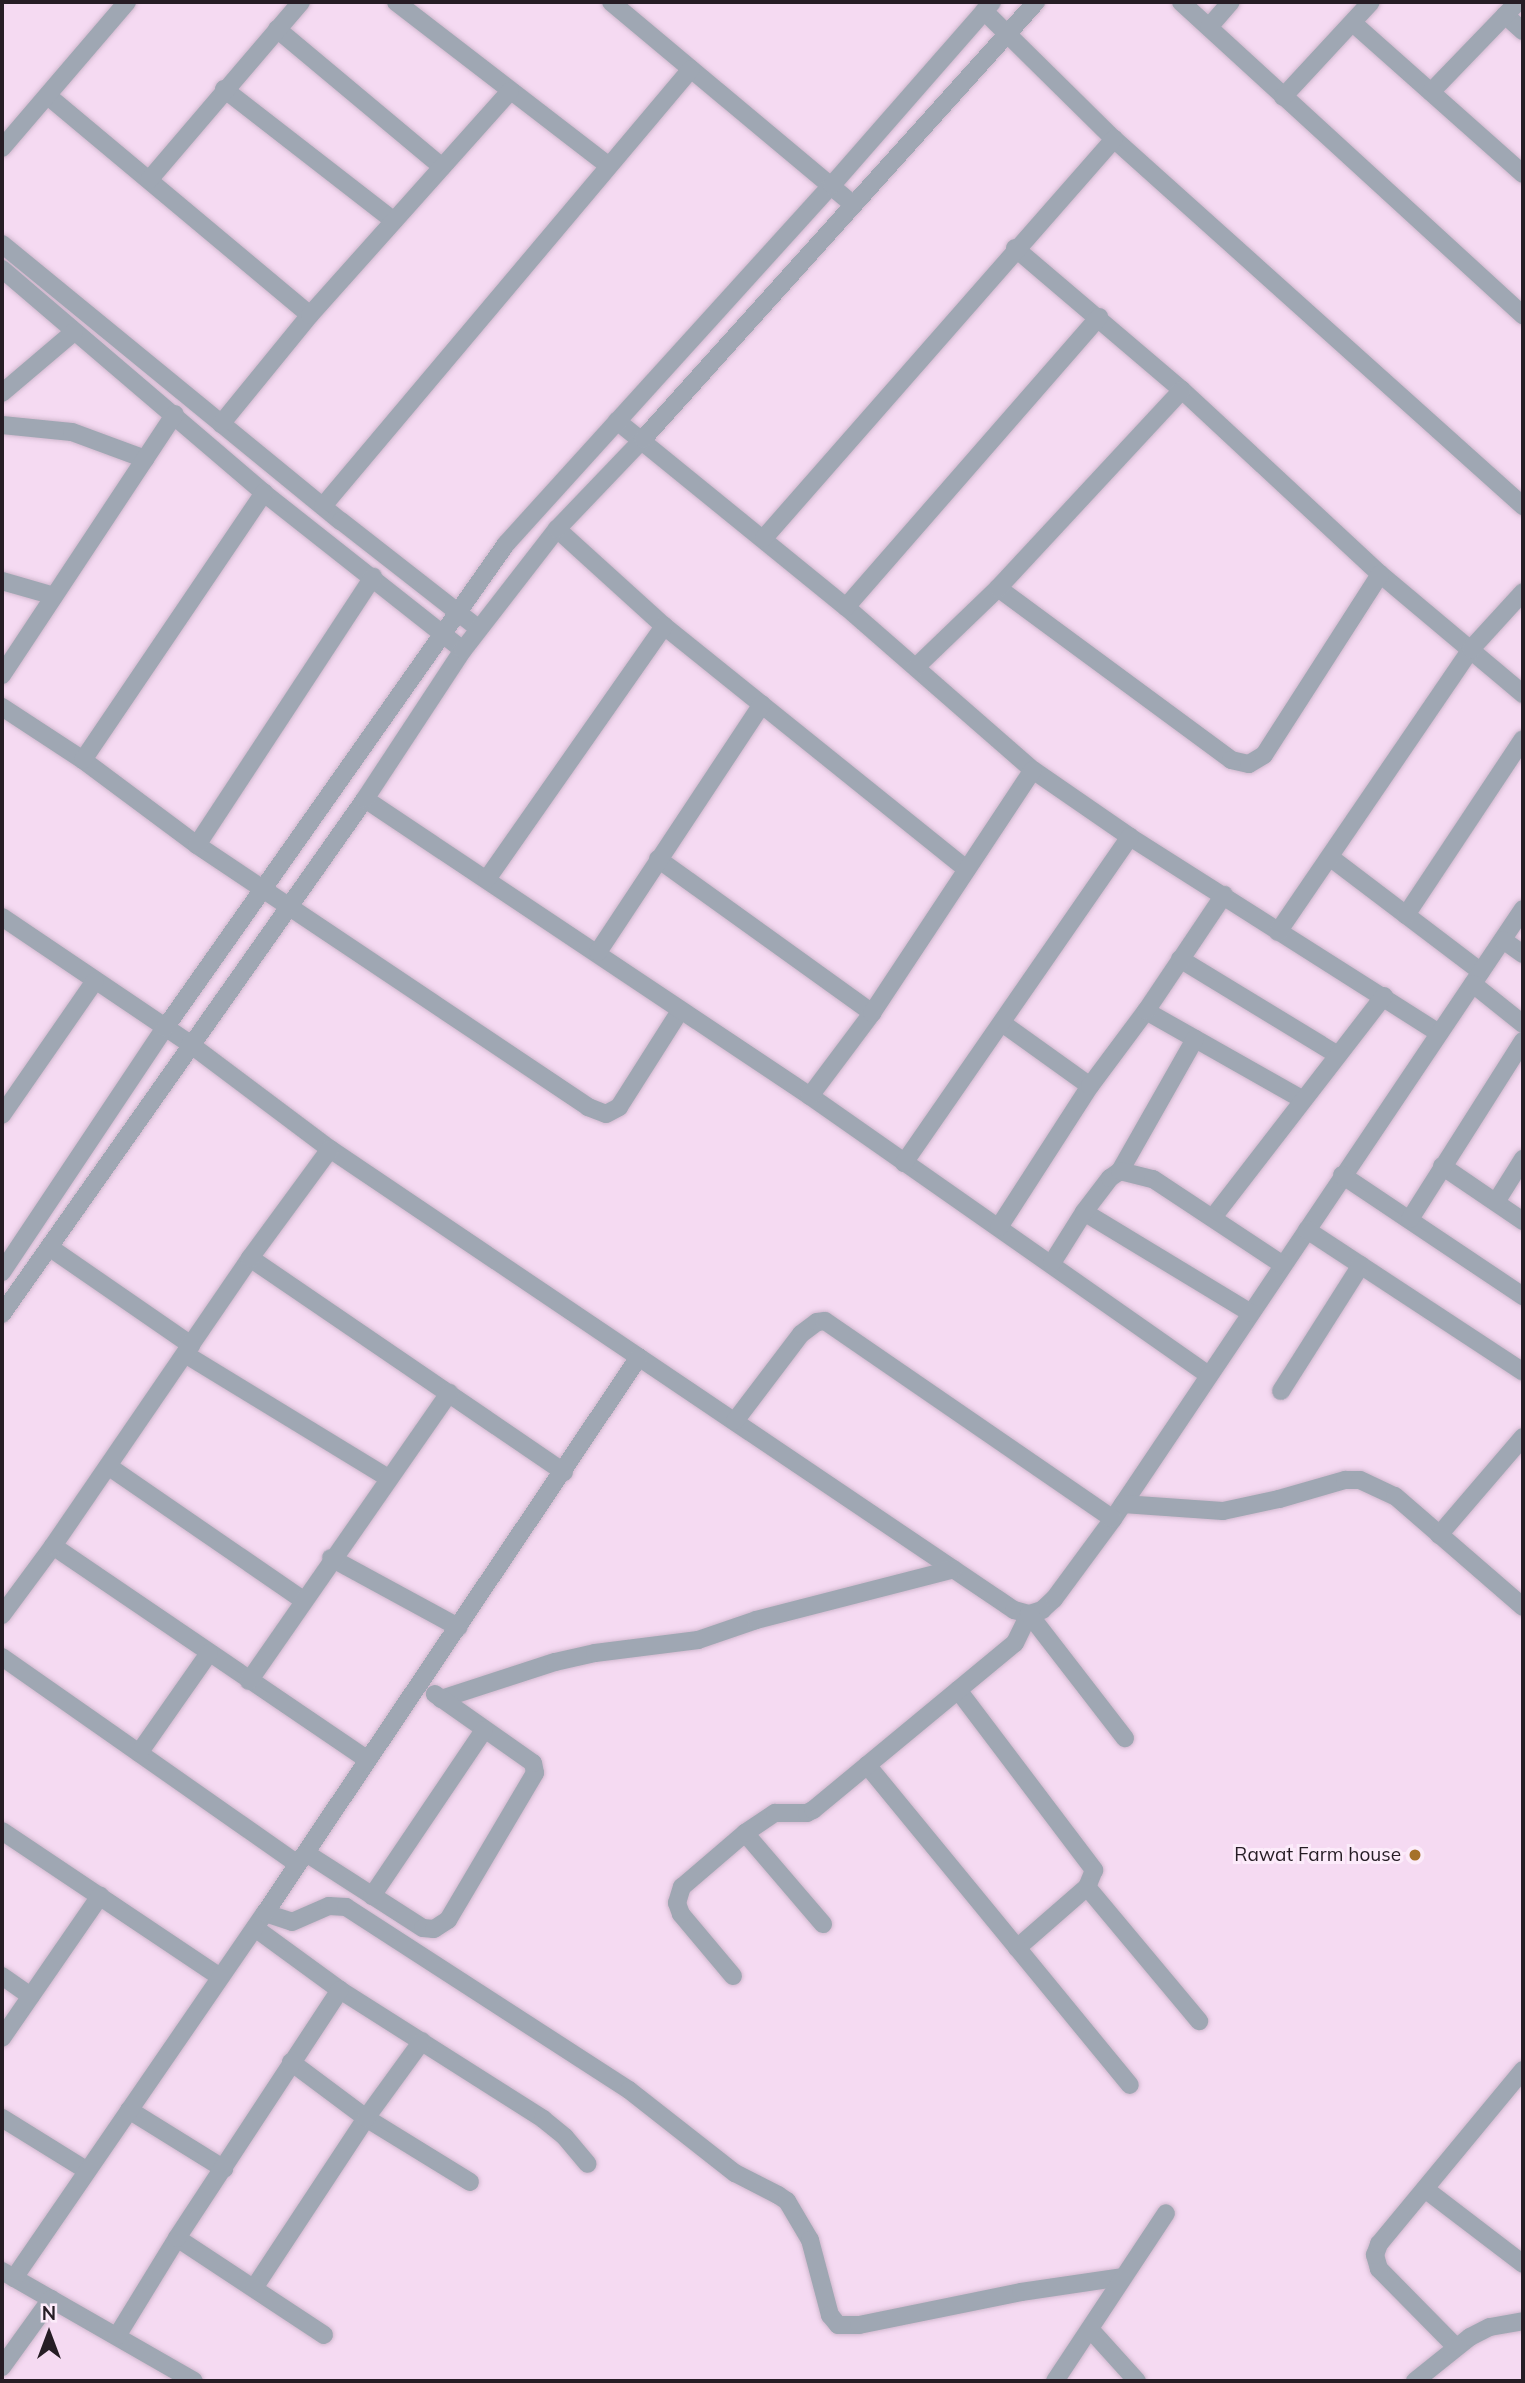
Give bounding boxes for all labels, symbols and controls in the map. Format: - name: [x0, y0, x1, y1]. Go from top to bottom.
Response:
- place label: Rawat Farm house: [1234, 1844, 1401, 1866]
- marker: Rawat Farm house: [1407, 1847, 1423, 1863]
- north arrow: [14, 2299, 84, 2369]
- text: N: [42, 2301, 56, 2325]

